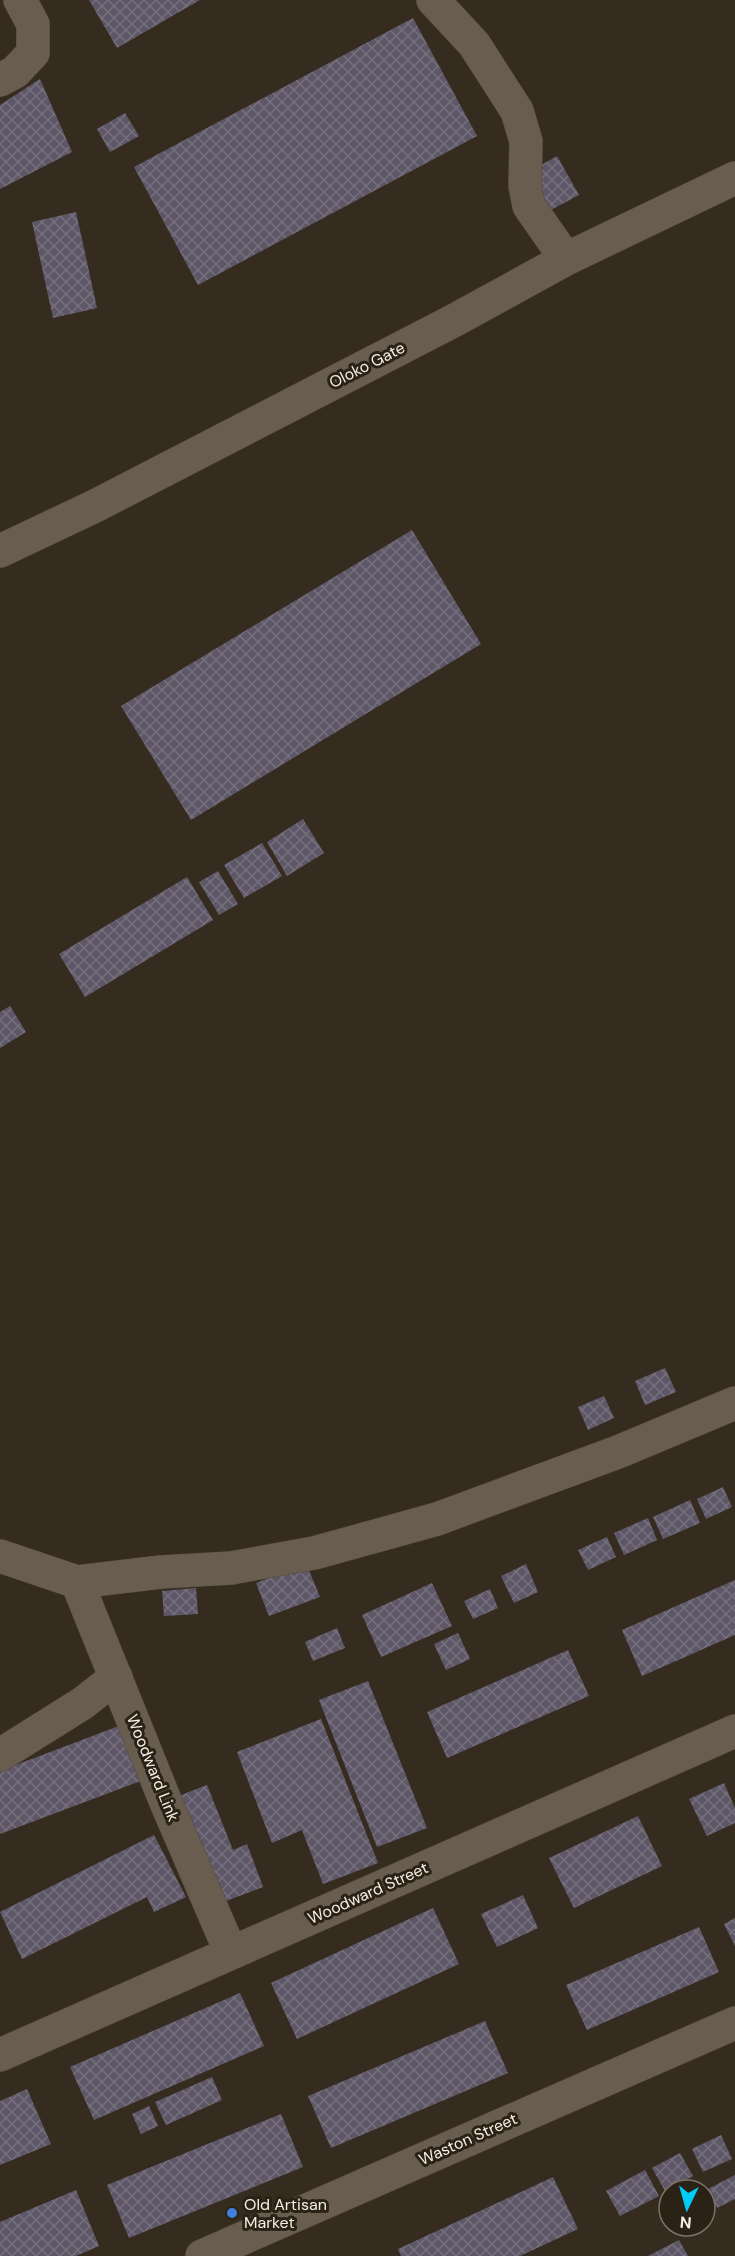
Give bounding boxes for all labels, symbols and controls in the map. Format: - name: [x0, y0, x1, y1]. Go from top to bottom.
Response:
- street label: Oloko Gate: [326, 337, 408, 393]
- street label: Woodward Link: [122, 1711, 184, 1825]
- street label: Woodward Street: [305, 1857, 431, 1929]
- street label: Waston Street: [416, 2108, 520, 2170]
- north arrow: [657, 2178, 717, 2238]
- place label: Old Artisan Market: [244, 2194, 327, 2233]
- marker: Old Artisan Market: [225, 2206, 239, 2220]
- text: N: [679, 2211, 692, 2233]

